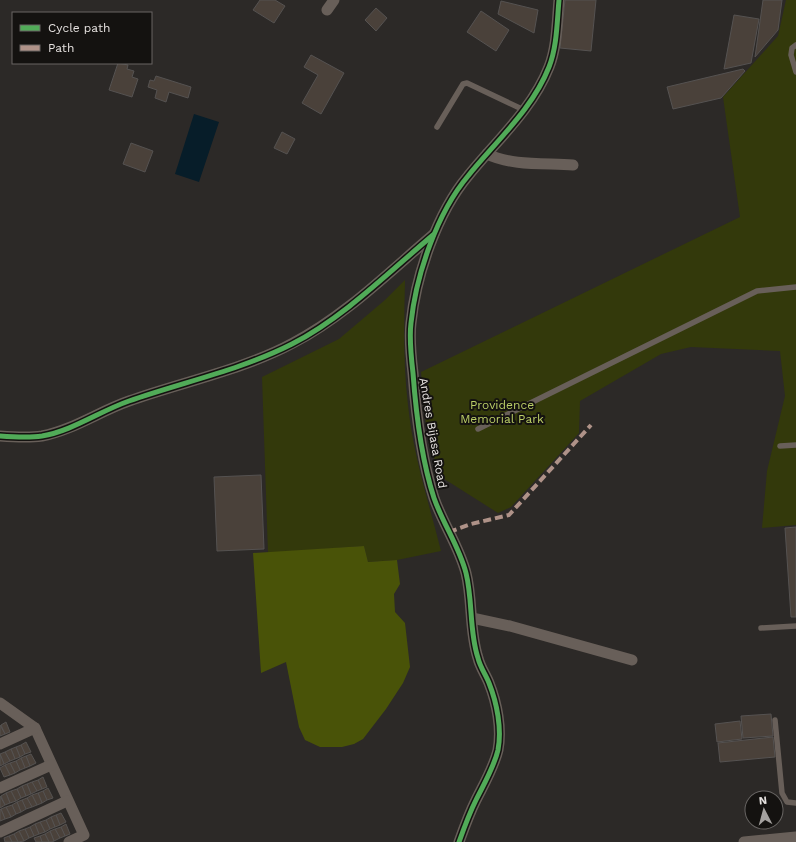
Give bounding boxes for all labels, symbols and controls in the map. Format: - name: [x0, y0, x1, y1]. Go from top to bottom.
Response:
- legend: [12, 12, 152, 64]
- text: Cycle path: [48, 21, 110, 35]
- text: Path: [48, 41, 74, 55]
- street label: Andres Bijasa Road: [416, 377, 450, 489]
- park label: Providence Memorial Park: [460, 398, 544, 426]
- north arrow: [744, 790, 784, 830]
- text: N: [758, 794, 768, 807]

